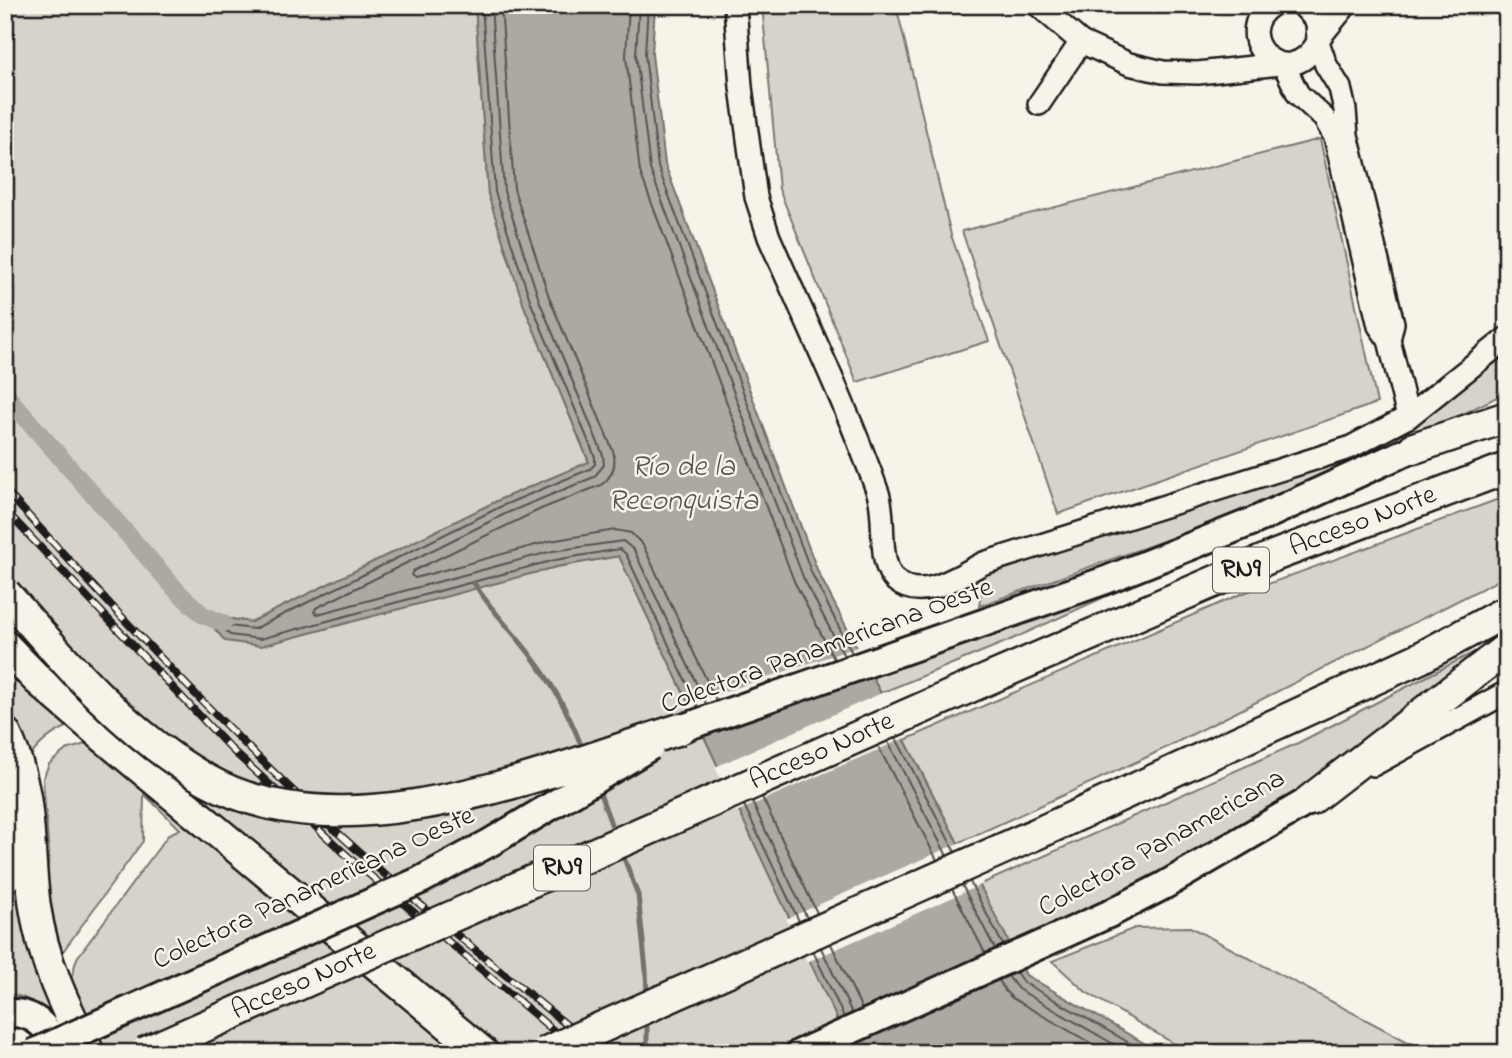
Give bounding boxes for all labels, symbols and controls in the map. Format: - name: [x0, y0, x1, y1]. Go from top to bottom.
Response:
- water label: Río de la Reconquista: [608, 446, 759, 524]
- street label: Acceso Norte: [1284, 475, 1443, 569]
- road number: RN9: [1213, 548, 1269, 592]
- street label: Colectora Panamericana Oeste: [655, 568, 999, 726]
- street label: Acceso Norte: [743, 702, 901, 802]
- street label: Colectora Panamericana: [1031, 759, 1293, 929]
- street label: Colectora Panamericana Oeste: [146, 796, 482, 982]
- road number: RN9: [534, 846, 590, 890]
- street label: Acceso Norte: [225, 932, 383, 1032]

